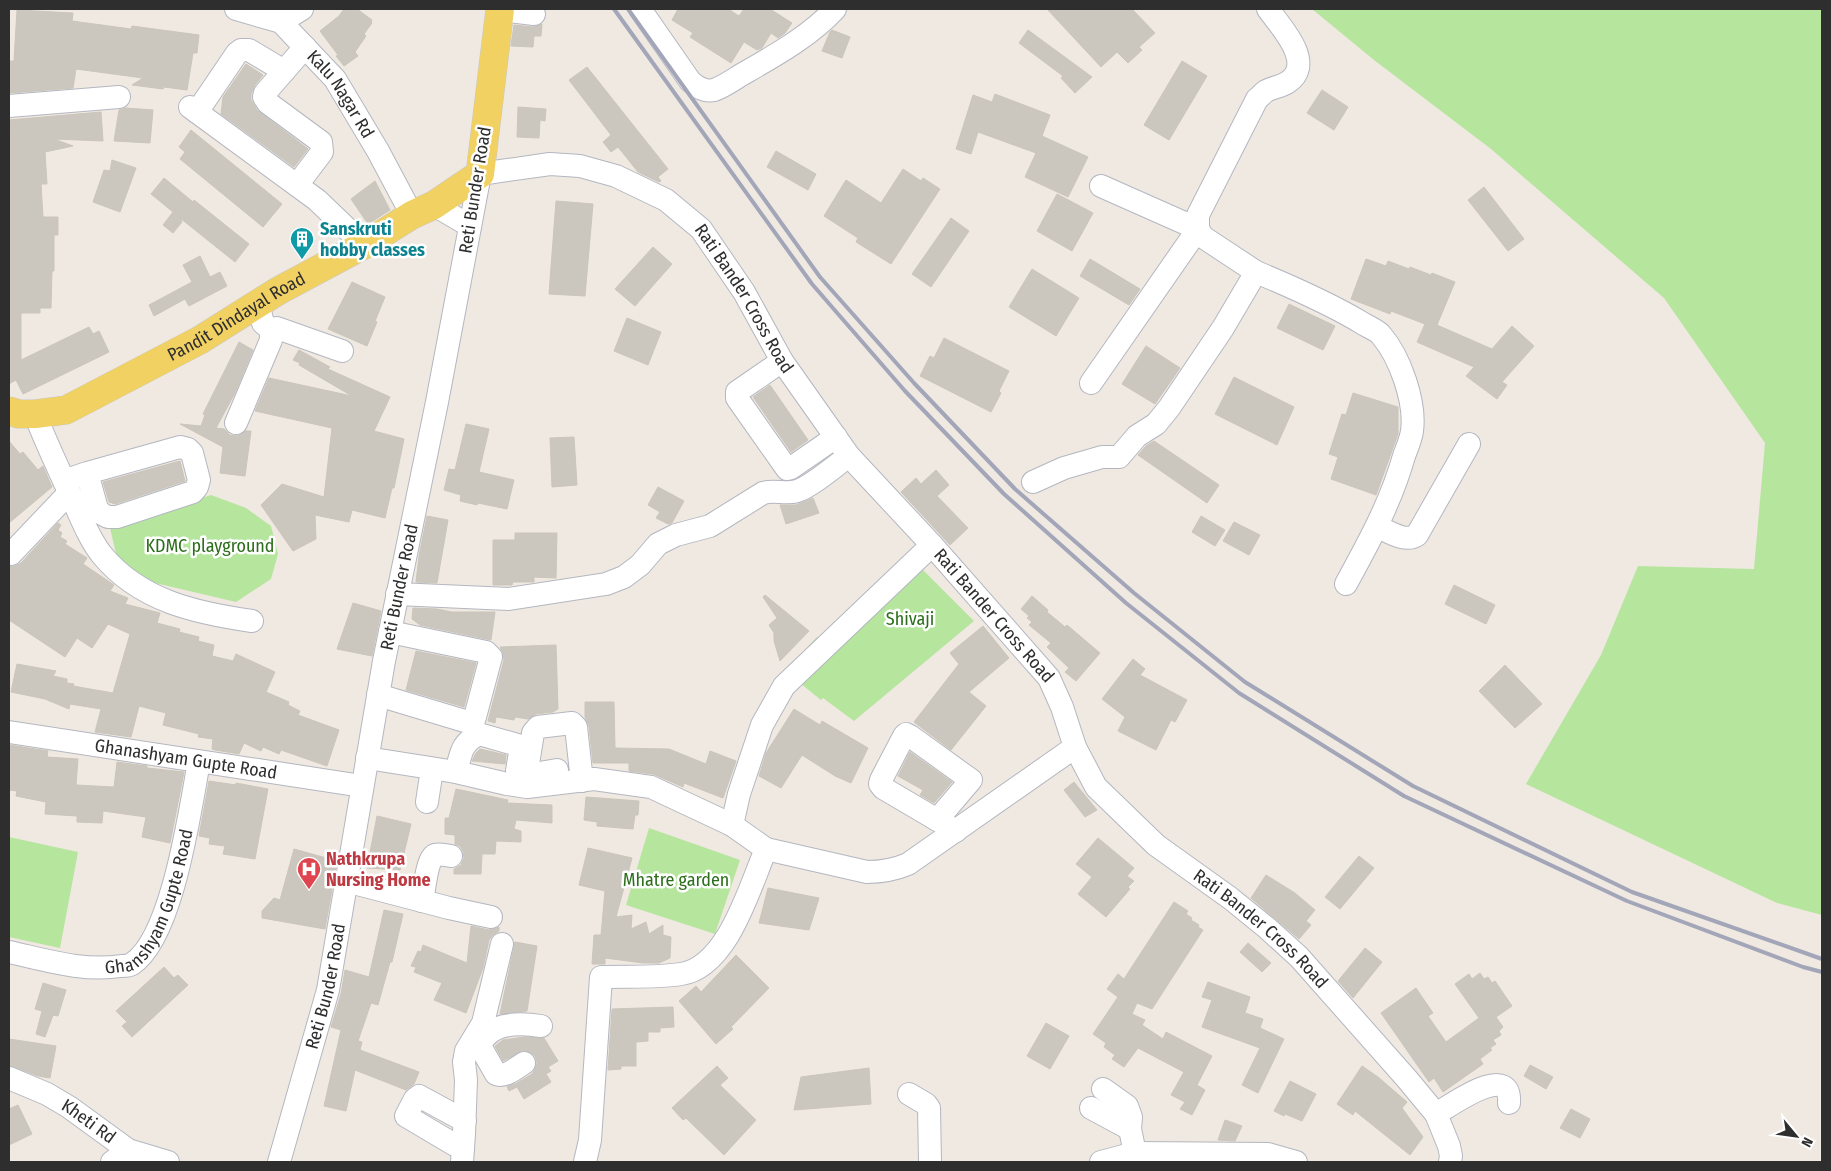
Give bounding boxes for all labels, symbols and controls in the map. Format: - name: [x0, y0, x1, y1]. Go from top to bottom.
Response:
- street label: Kalu Nagar Rd: [302, 46, 379, 142]
- street label: Reti Bunder Road: [454, 125, 496, 255]
- place label: Sanskruti hobby classes: [320, 218, 425, 261]
- street label: Rati Bander Cross Road: [690, 220, 798, 378]
- building icon: Sanskruti hobby classes: [289, 226, 315, 260]
- street label: Pandit Dindayal Road: [164, 267, 309, 366]
- street label: Reti Bunder Road: [375, 522, 423, 652]
- park label: KDMC playground: [146, 535, 274, 557]
- street label: Rati Bander Cross Road: [929, 544, 1059, 687]
- park label: Shivaji: [886, 608, 934, 630]
- street label: Ghanashyam Gupte Road: [93, 734, 279, 784]
- street label: Ghanshyam Gupte Road: [104, 827, 198, 979]
- place label: Nathkrupa Nursing Home: [326, 848, 431, 891]
- hospital icon: Nathkrupa Nursing Home: [296, 856, 322, 890]
- street label: Rati Bander Cross Road: [1189, 864, 1333, 993]
- park label: Mhatre garden: [623, 869, 729, 891]
- street label: Reti Bunder Road: [301, 922, 350, 1052]
- street label: Kheti Rd: [58, 1094, 120, 1148]
- north arrow: [1771, 1111, 1821, 1161]
- text: N: [1797, 1134, 1816, 1150]

